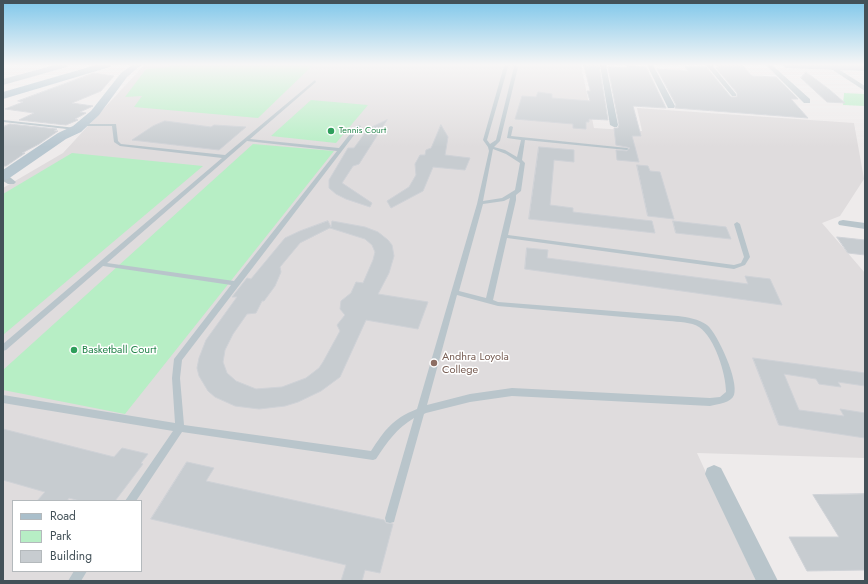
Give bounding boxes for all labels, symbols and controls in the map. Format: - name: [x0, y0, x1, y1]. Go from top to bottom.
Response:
- marker: Tennis Court: [326, 126, 336, 136]
- place label: Tennis Court: [339, 126, 386, 136]
- place label: Basketball Court: [82, 343, 156, 357]
- marker: Basketball Court: [69, 345, 79, 355]
- place label: Andhra Loyola College: [442, 350, 509, 376]
- marker: Andhra Loyola College: [429, 358, 439, 368]
- legend: [12, 500, 142, 572]
- text: Road: [50, 507, 76, 525]
- text: Park: [50, 527, 71, 545]
- text: Building: [50, 547, 92, 565]

